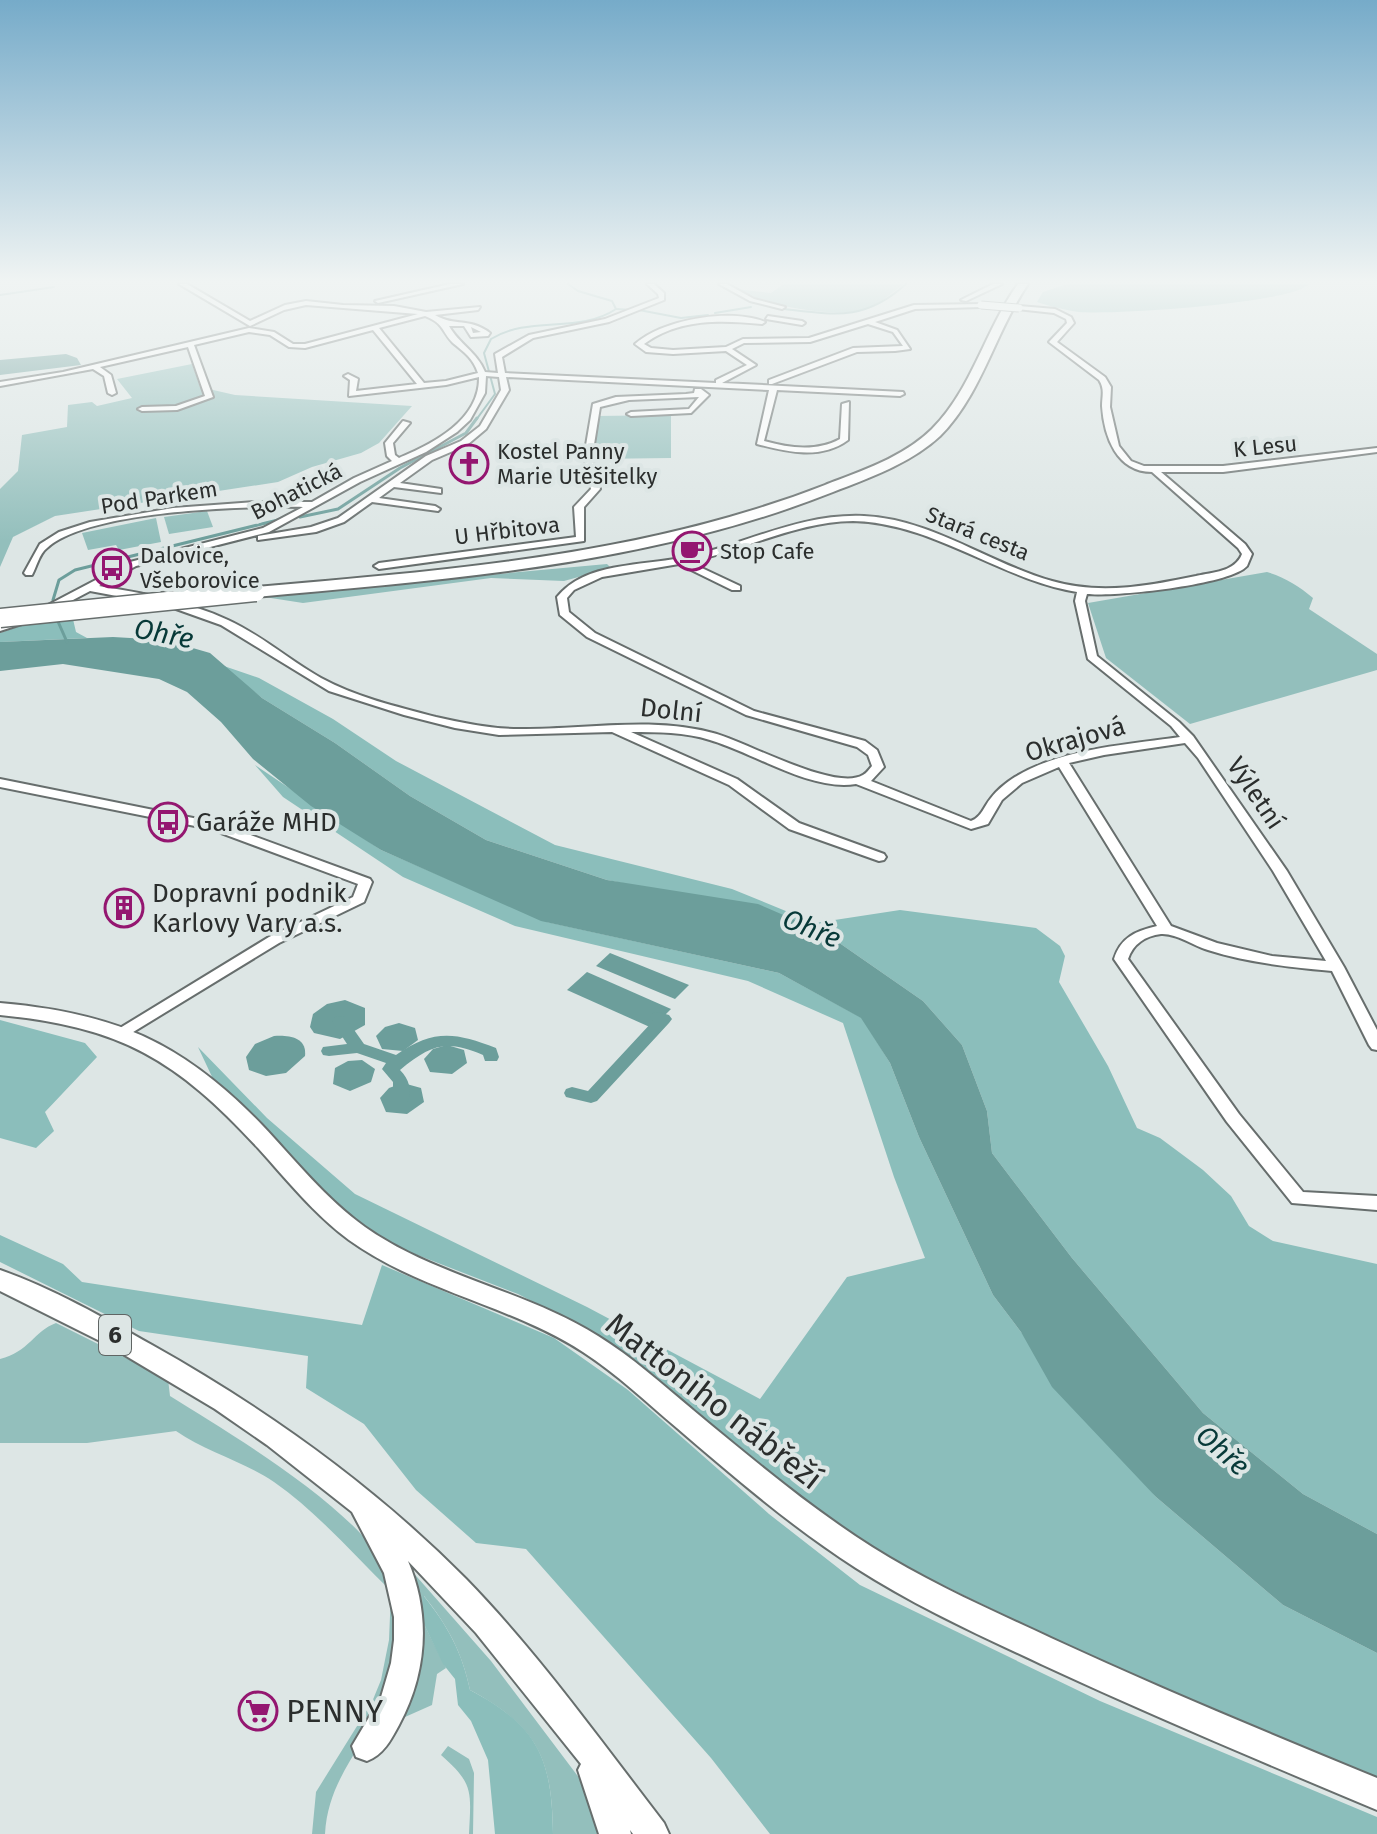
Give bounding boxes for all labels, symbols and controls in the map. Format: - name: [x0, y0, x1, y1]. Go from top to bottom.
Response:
- street label: K Lesu: [1232, 430, 1298, 463]
- place label: Kostel Panny Marie Utěšitelky: [497, 438, 658, 490]
- church icon: Kostel Panny Marie Utěšitelky: [448, 443, 490, 485]
- street label: Bohatická: [246, 457, 346, 526]
- street label: Pod Parkem: [99, 475, 219, 520]
- street label: Stará cesta: [922, 500, 1034, 566]
- street label: U Hřbitova: [453, 511, 561, 550]
- cafe icon: Stop Cafe: [671, 530, 713, 572]
- place label: Stop Cafe: [720, 538, 815, 565]
- place label: Dalovice, Všeborovice: [140, 542, 260, 594]
- bus stop icon: Dalovice, Všeborovice: [91, 547, 133, 589]
- water label: Ohře: [131, 612, 196, 655]
- street label: Dolní: [638, 692, 703, 729]
- street label: Okrajová: [1021, 710, 1129, 769]
- street label: Výletní: [1220, 751, 1291, 835]
- bus stop icon: Garáže MHD: [147, 801, 189, 843]
- place label: Garáže MHD: [196, 807, 337, 838]
- place label: Dopravní podnik Karlovy Vary a.s.: [152, 878, 347, 939]
- building icon: Dopravní podnik Karlovy Vary a.s.: [103, 887, 145, 929]
- water label: Ohře: [778, 902, 846, 955]
- street label: Mattoniho nábřeží: [598, 1305, 830, 1497]
- road number: 6: [99, 1315, 131, 1355]
- water label: Ohře: [1189, 1418, 1256, 1482]
- supermarket icon: PENNY: [237, 1690, 279, 1732]
- place label: PENNY: [286, 1692, 383, 1730]

